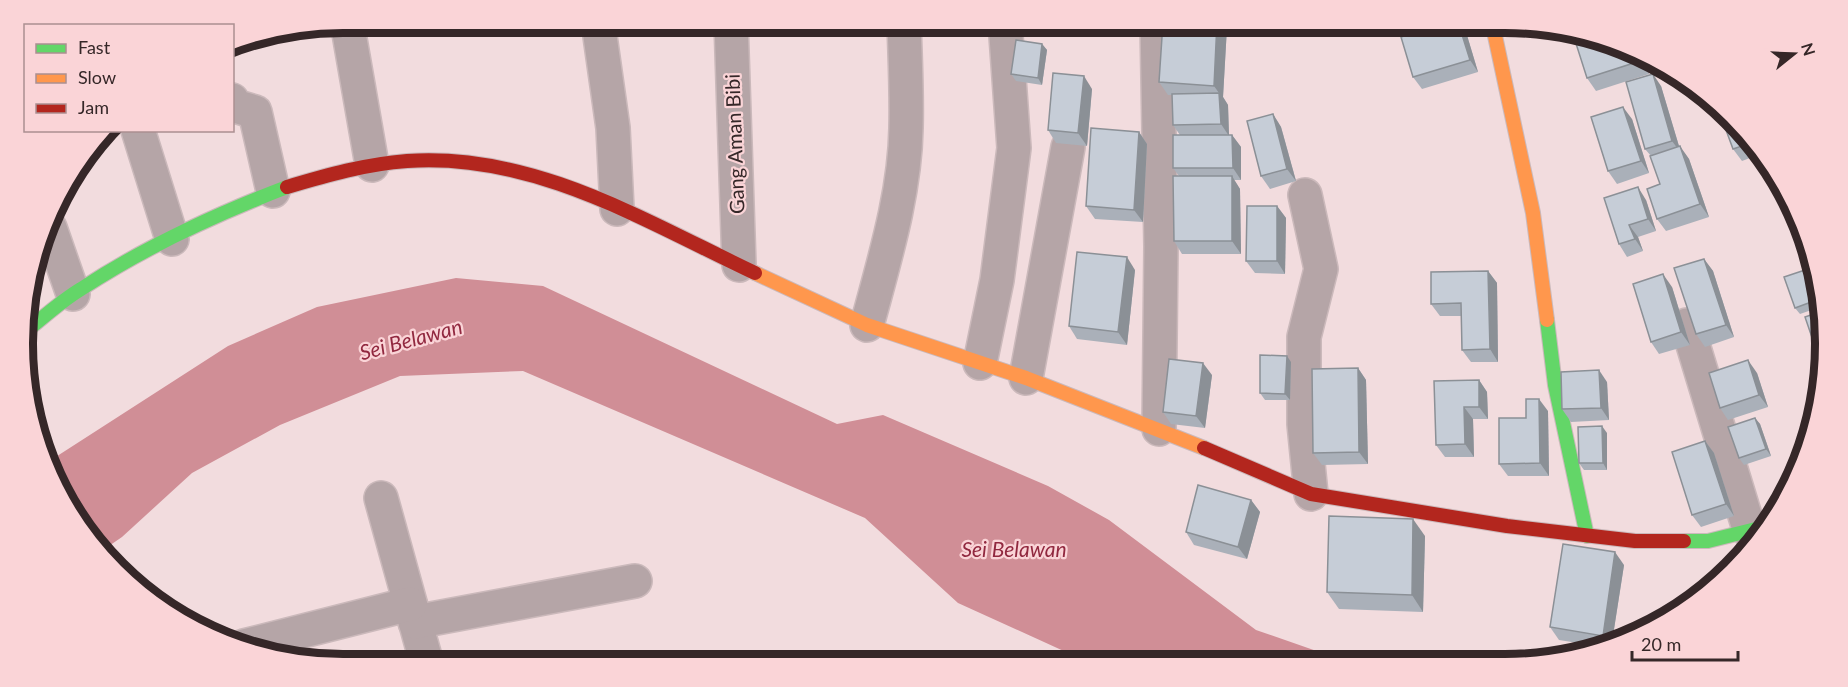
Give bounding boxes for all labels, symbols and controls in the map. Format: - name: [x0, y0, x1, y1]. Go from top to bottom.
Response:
- legend: [24, 24, 234, 132]
- north arrow: [1764, 24, 1824, 84]
- text: Fast: [78, 36, 111, 58]
- text: N: [1798, 40, 1820, 58]
- text: Slow: [78, 66, 116, 88]
- street label: Gang Aman Bibi: [720, 74, 748, 215]
- text: Jam: [78, 96, 109, 118]
- water label: Sei Belawan: [357, 313, 465, 364]
- water label: Sei Belawan: [961, 536, 1067, 561]
- scale bar: [1632, 624, 1738, 662]
- text: 20 m: [1641, 633, 1681, 655]

